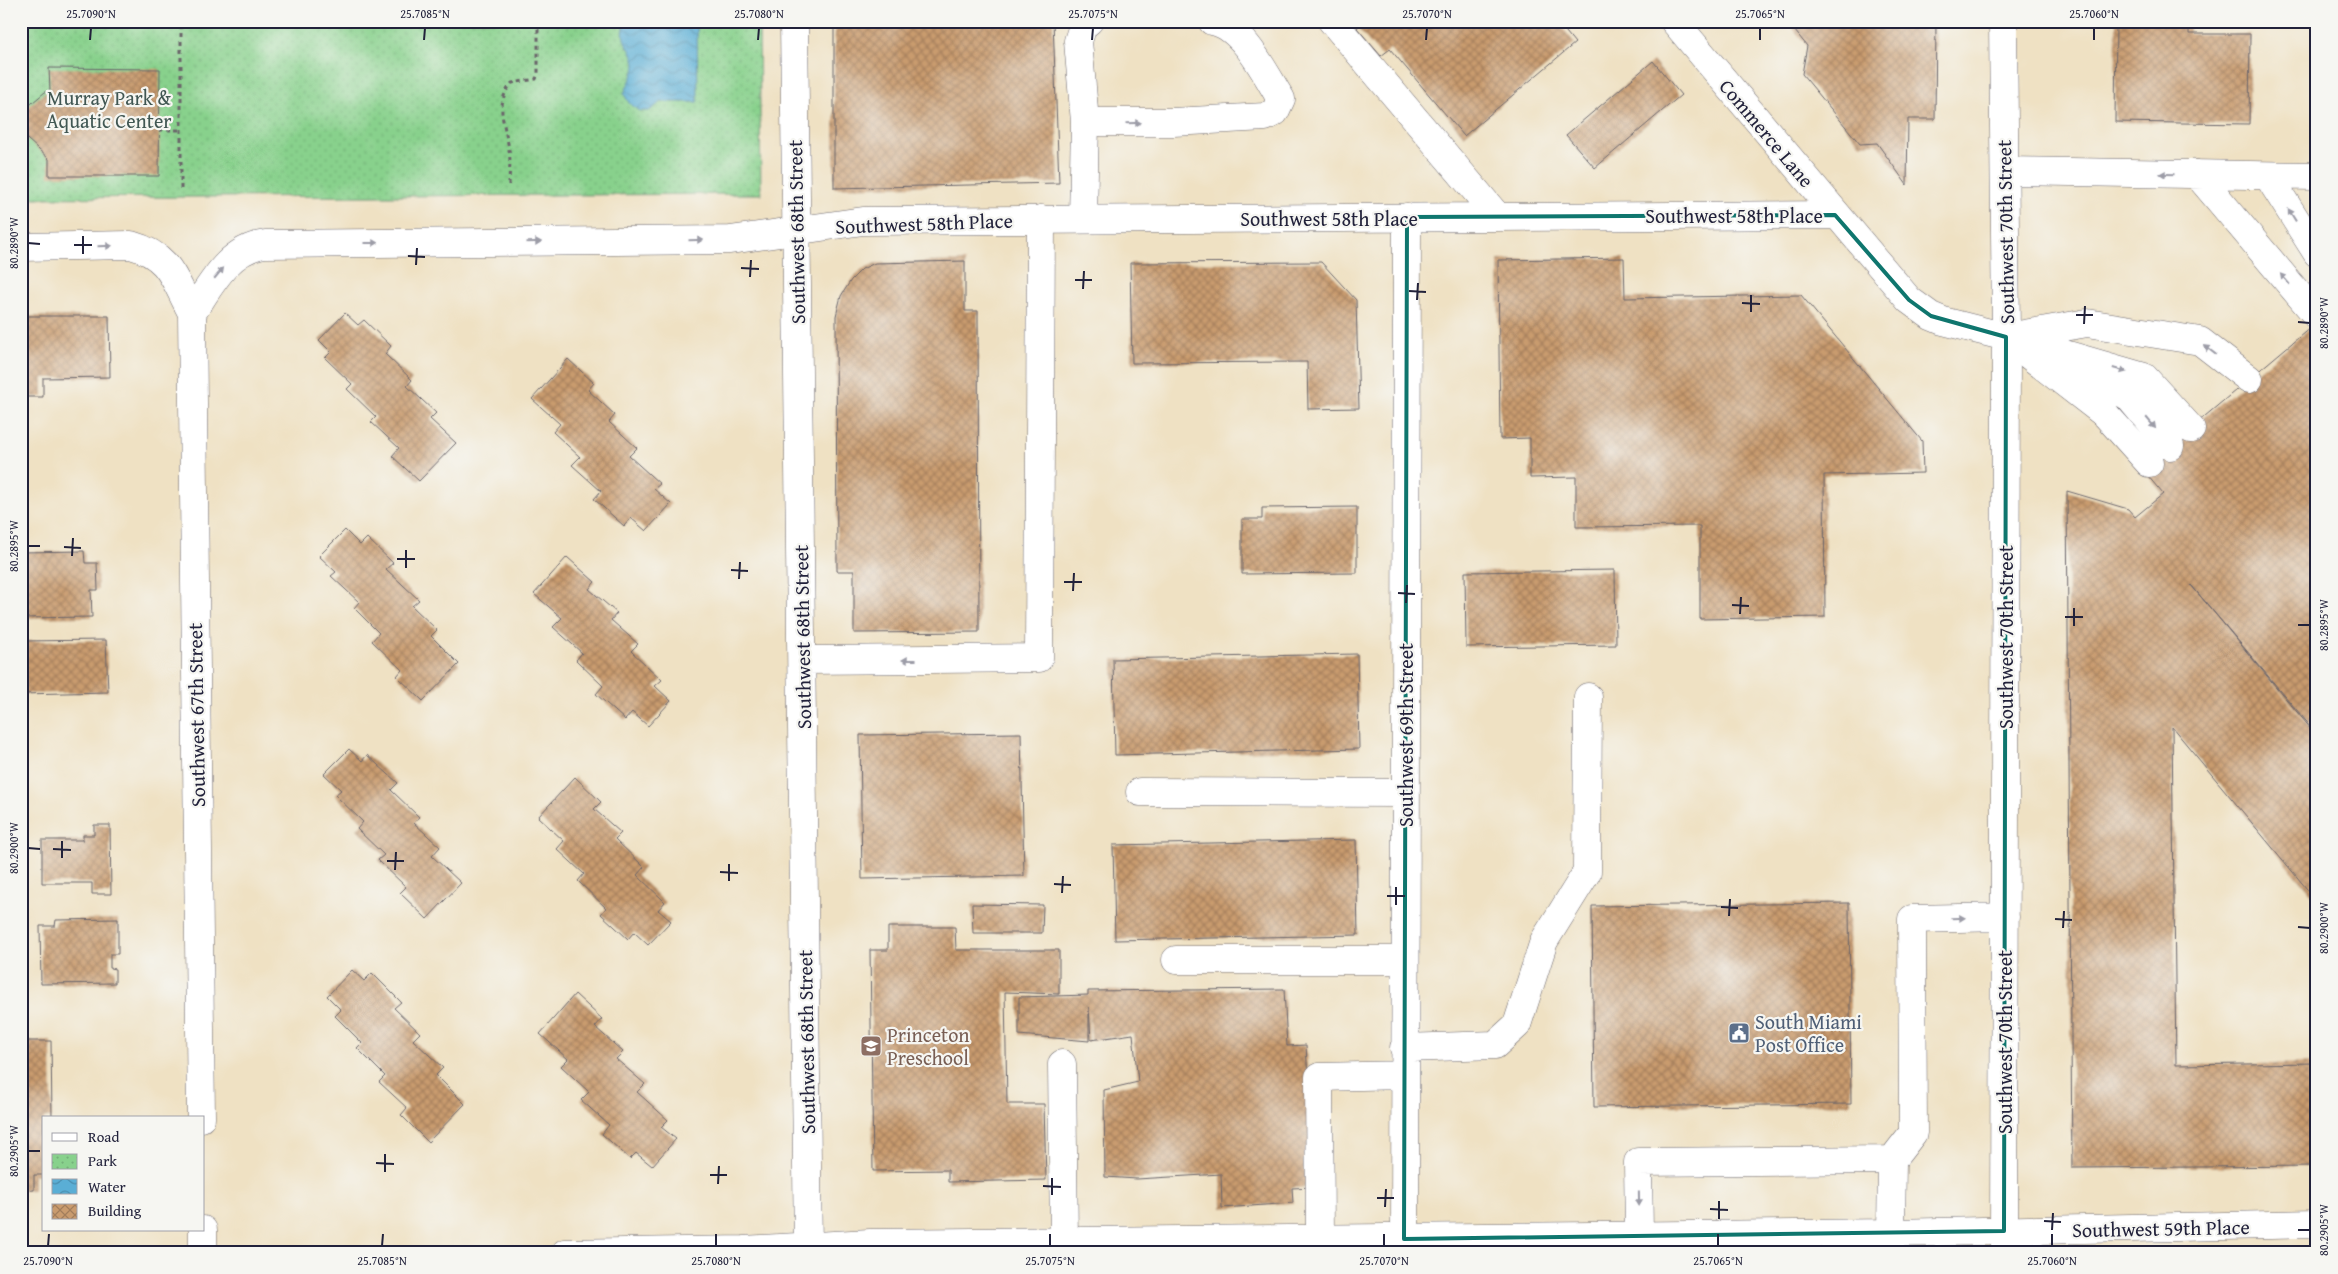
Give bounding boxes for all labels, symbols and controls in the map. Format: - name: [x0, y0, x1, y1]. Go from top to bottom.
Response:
- text: 25.7090°N: [66, 5, 116, 22]
- text: 25.7085°N: [400, 5, 450, 22]
- text: 25.7080°N: [734, 5, 784, 22]
- text: 25.7075°N: [1068, 5, 1118, 22]
- text: 25.7070°N: [1402, 5, 1452, 22]
- text: 25.7065°N: [1735, 5, 1785, 22]
- text: 25.7060°N: [2069, 5, 2119, 22]
- street label: Commerce Lane: [1713, 73, 1821, 193]
- park label: Murray Park & Aquatic Center: [46, 83, 172, 135]
- one-way arrow: [1126, 118, 1142, 126]
- street label: Southwest 68th Street: [780, 140, 812, 324]
- street label: Southwest 70th Street: [1989, 140, 2021, 324]
- one-way arrow: [2159, 170, 2175, 178]
- street label: Southwest 58th Place: [1645, 201, 1823, 230]
- street label: Southwest 58th Place: [1240, 204, 1418, 233]
- street label: Southwest 58th Place: [835, 205, 1013, 241]
- one-way arrow: [2288, 208, 2297, 221]
- text: 80.2890°W: [5, 216, 22, 269]
- one-way arrow: [688, 236, 704, 244]
- one-way arrow: [526, 238, 542, 246]
- one-way arrow: [364, 239, 380, 247]
- one-way arrow: [97, 242, 113, 250]
- one-way arrow: [213, 266, 224, 279]
- one-way arrow: [2279, 273, 2291, 285]
- text: 80.2890°W: [2315, 296, 2332, 349]
- one-way arrow: [2204, 344, 2217, 355]
- one-way arrow: [2113, 366, 2128, 374]
- one-way arrow: [2146, 417, 2157, 430]
- text: 80.2895°W: [5, 519, 22, 572]
- street label: Southwest 68th Street: [786, 545, 818, 729]
- street label: Southwest 70th Street: [1991, 545, 2020, 729]
- text: 80.2895°W: [2315, 598, 2332, 651]
- street label: Southwest 67th Street: [180, 623, 212, 807]
- street label: Southwest 69th Street: [1391, 643, 1420, 827]
- one-way arrow: [901, 656, 917, 664]
- text: 80.2900°W: [5, 821, 22, 874]
- text: 80.2900°W: [2315, 901, 2332, 954]
- one-way arrow: [1950, 913, 1966, 921]
- street label: Southwest 68th Street: [790, 950, 822, 1134]
- street label: Southwest 70th Street: [1990, 950, 2019, 1134]
- place label: South Miami Post Office: [1755, 1007, 1862, 1059]
- place label: Princeton Preschool: [887, 1020, 970, 1072]
- public building icon: South Miami Post Office: [1727, 1021, 1751, 1045]
- school or university icon: Princeton Preschool: [859, 1034, 883, 1058]
- legend: [42, 1116, 205, 1232]
- text: 80.2905°W: [5, 1124, 22, 1177]
- text: Road: [88, 1126, 119, 1147]
- text: Park: [88, 1150, 117, 1171]
- text: Water: [88, 1176, 126, 1197]
- one-way arrow: [1635, 1191, 1643, 1207]
- text: Building: [88, 1200, 142, 1221]
- text: 80.2905°W: [2315, 1203, 2332, 1256]
- street label: Southwest 59th Place: [2072, 1212, 2250, 1244]
- text: 25.7090°N: [23, 1252, 73, 1269]
- text: 25.7085°N: [357, 1252, 407, 1269]
- text: 25.7080°N: [691, 1252, 741, 1269]
- text: 25.7075°N: [1025, 1252, 1075, 1269]
- text: 25.7070°N: [1359, 1252, 1409, 1269]
- text: 25.7065°N: [1693, 1252, 1743, 1269]
- text: 25.7060°N: [2027, 1252, 2077, 1269]

